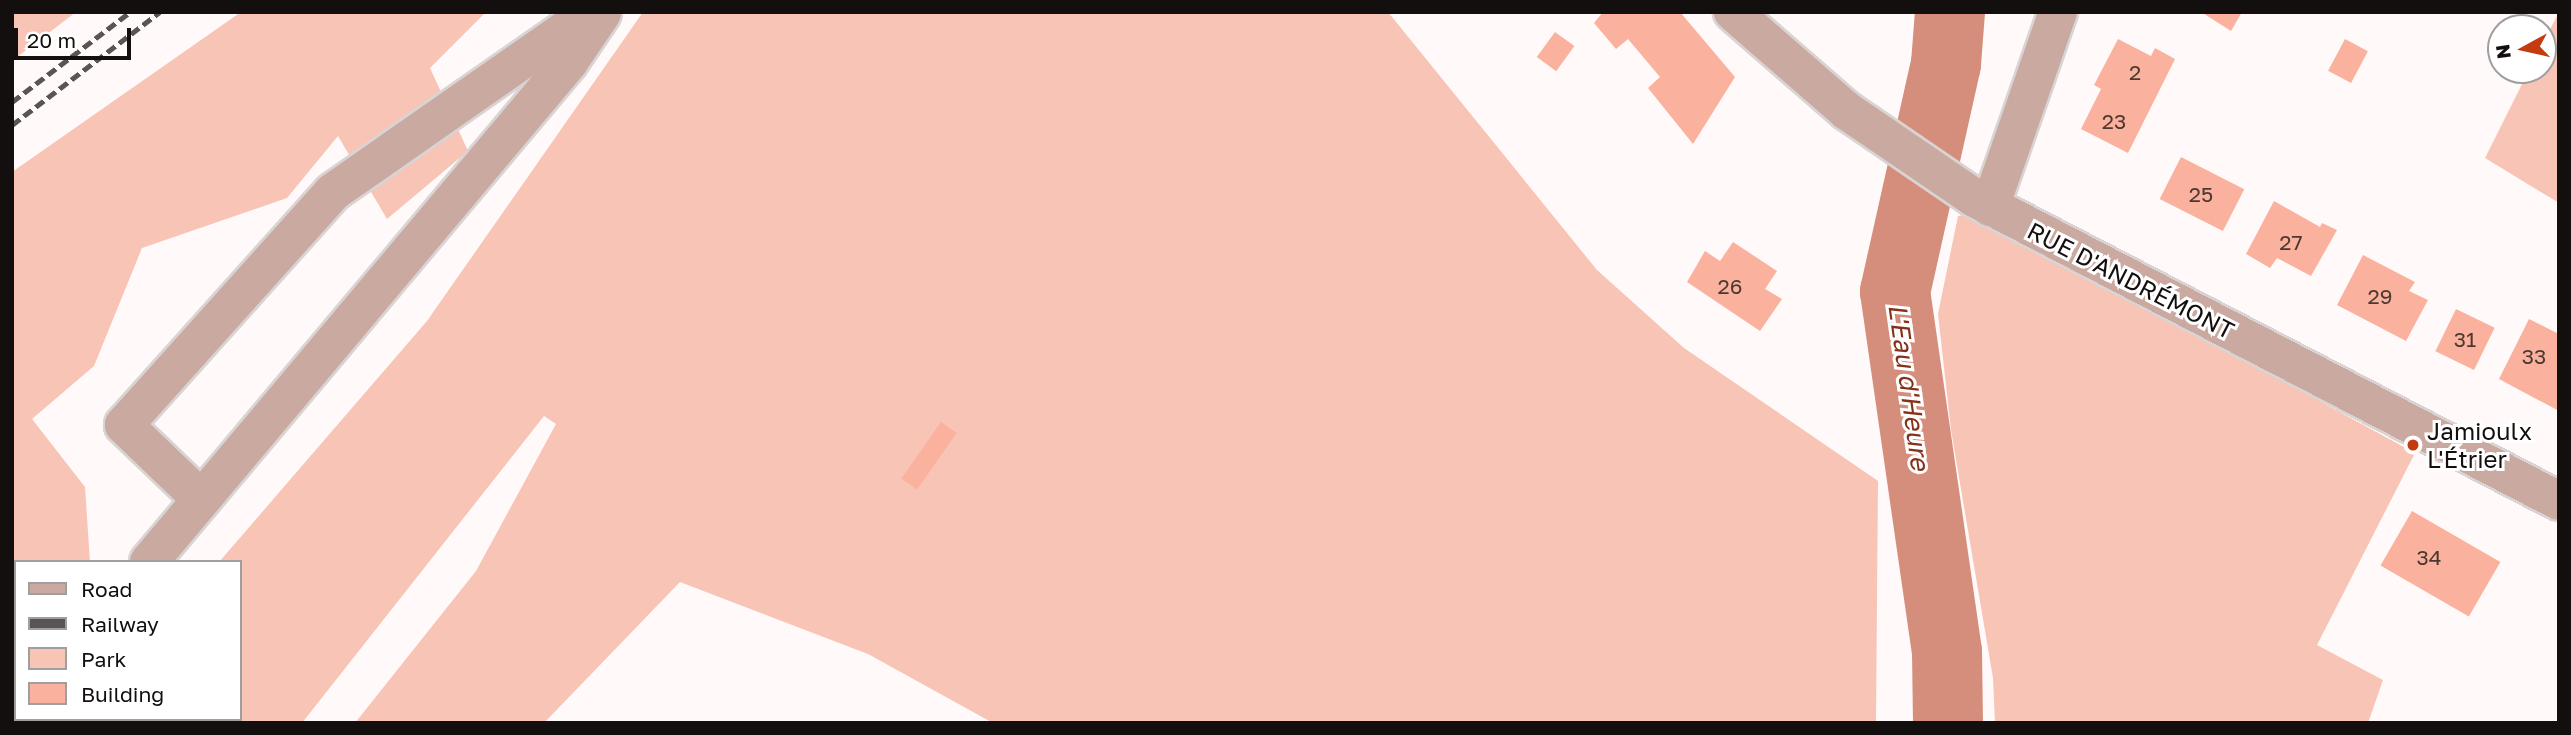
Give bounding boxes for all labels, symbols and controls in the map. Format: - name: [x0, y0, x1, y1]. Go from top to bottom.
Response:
- scale bar: [18, 14, 135, 58]
- north arrow: [2487, 14, 2557, 84]
- text: 20 m: [27, 27, 76, 53]
- text: N: [2490, 43, 2515, 60]
- house number: 2: [2129, 59, 2141, 85]
- house number: 23: [2102, 108, 2126, 134]
- house number: 25: [2189, 181, 2213, 207]
- street label: RUE D'ANDRÉMONT: [2023, 215, 2239, 345]
- house number: 27: [2279, 229, 2303, 255]
- house number: 26: [1718, 273, 1742, 299]
- house number: 29: [2368, 283, 2392, 309]
- water label: L'Eau d'Heure: [1882, 302, 1936, 472]
- house number: 31: [2454, 326, 2476, 352]
- house number: 33: [2522, 343, 2546, 369]
- place label: Jamioulx L'Étrier: [2427, 417, 2532, 473]
- marker: Jamioulx L'Étrier: [2405, 437, 2421, 453]
- house number: 34: [2416, 544, 2442, 570]
- legend: [14, 560, 242, 721]
- text: Road: [81, 576, 132, 602]
- text: Railway: [81, 611, 159, 637]
- text: Park: [81, 646, 126, 672]
- text: Building: [81, 681, 164, 707]

